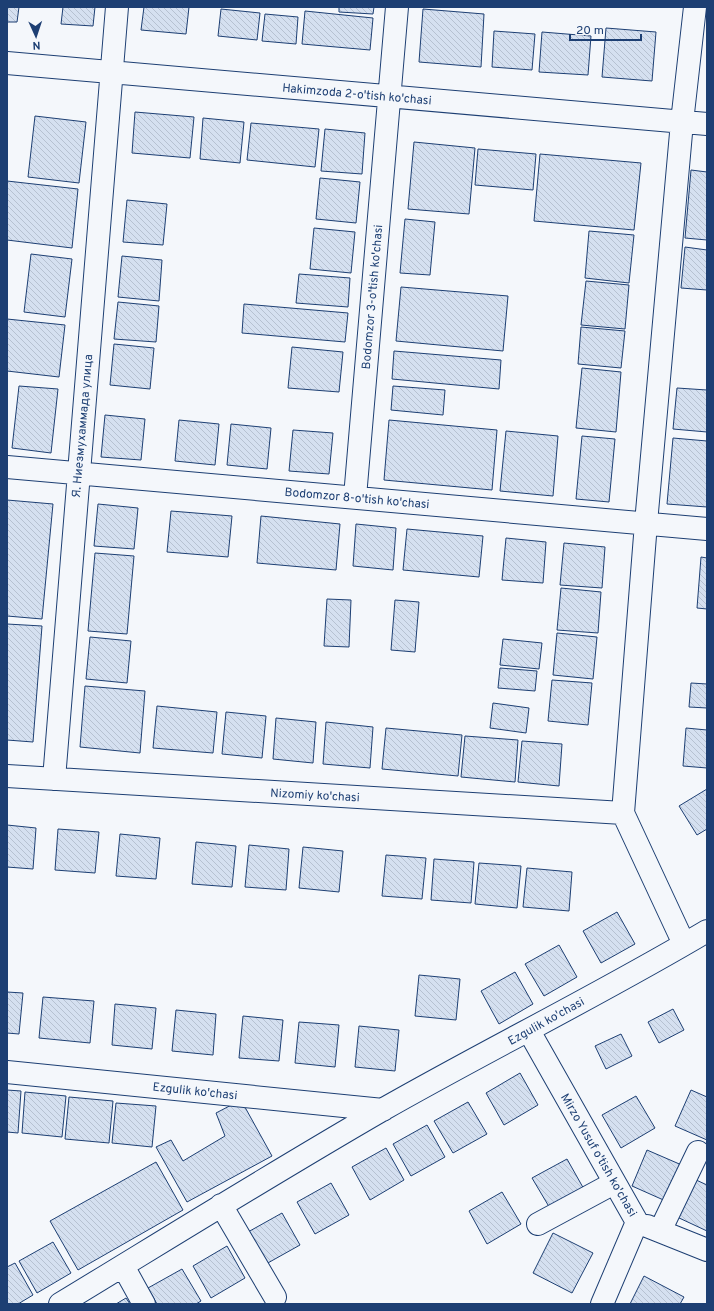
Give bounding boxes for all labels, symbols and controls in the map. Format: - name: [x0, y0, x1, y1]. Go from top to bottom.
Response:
- north arrow: [16, 16, 56, 56]
- scale bar: [570, 16, 641, 42]
- text: 20 m: [576, 23, 604, 39]
- text: N: [32, 38, 41, 52]
- street label: Hakimzoda 2-o'tish ko'chasi: [282, 81, 432, 109]
- street label: Bodomzor 3-o'tish ko'chasi: [359, 224, 387, 370]
- street label: Я. Ниезмухаммада улица: [69, 354, 97, 499]
- street label: Bodomzor 8-o'tish ko'chasi: [284, 485, 430, 513]
- street label: Nizomiy ko'chasi: [270, 786, 360, 806]
- street label: Ezgulik ko'chasi: [505, 994, 588, 1050]
- street label: Ezgulik ko'chasi: [152, 1080, 238, 1104]
- street label: Mirzo Yusuf o'tish ko'chasi: [556, 1091, 640, 1220]

